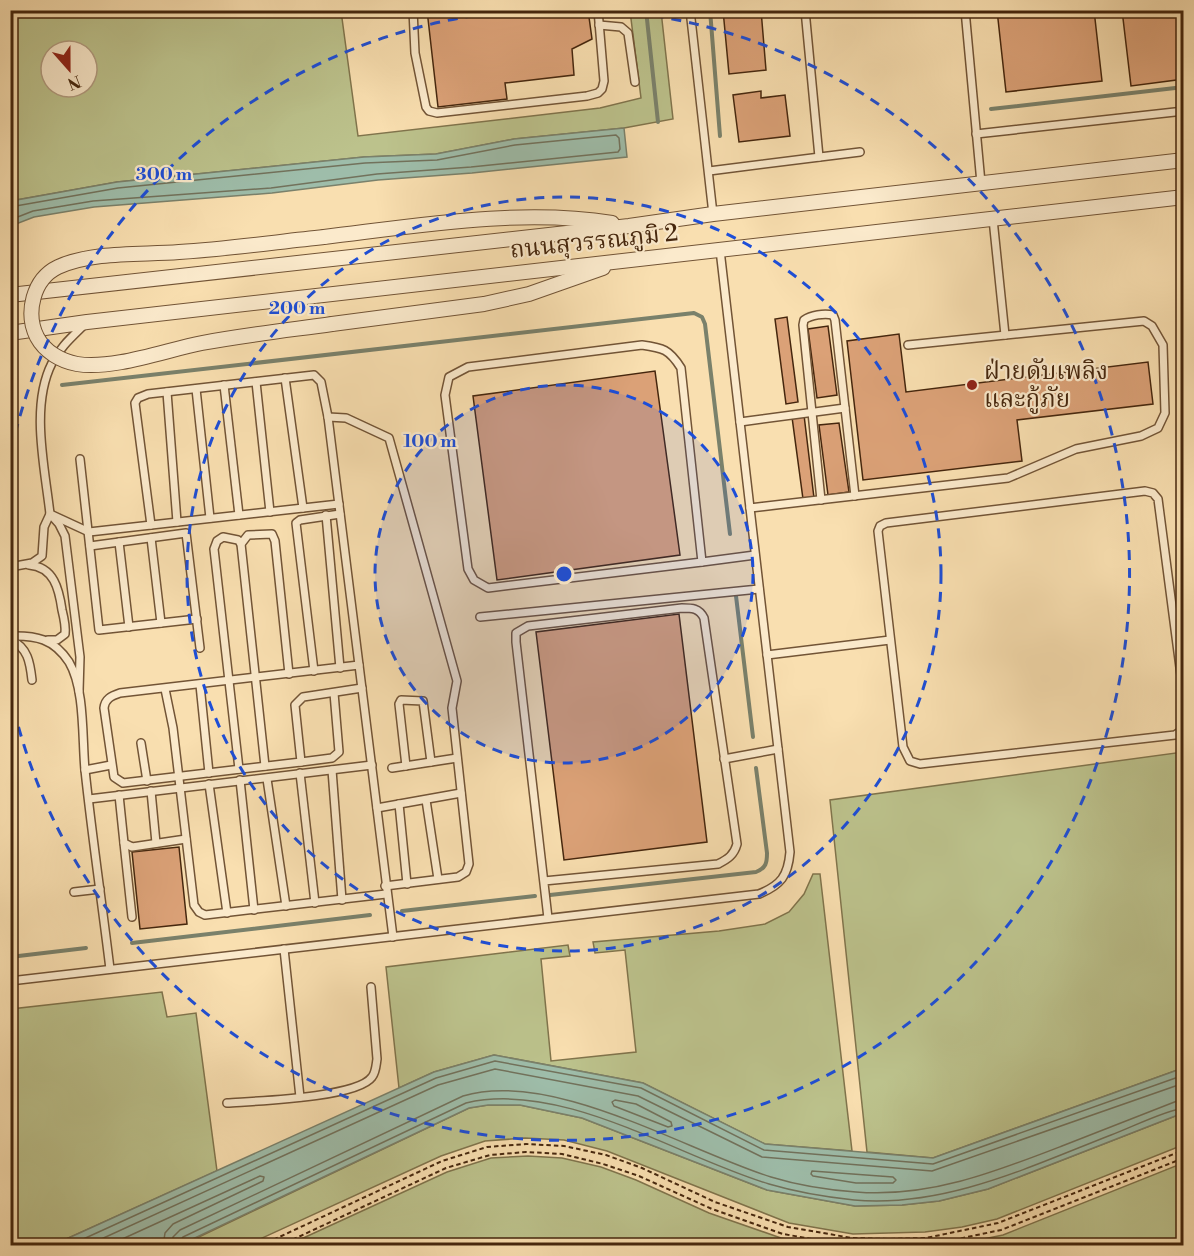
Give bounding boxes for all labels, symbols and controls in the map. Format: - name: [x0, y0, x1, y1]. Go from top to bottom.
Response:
- north arrow: [39, 39, 99, 99]
- text: N: [64, 70, 84, 94]
- text: 300 m: [136, 163, 193, 186]
- street label: ถนนสุวรรณภูมิ 2: [508, 218, 680, 266]
- text: 200 m: [269, 297, 326, 320]
- place label: ฝ่ายดับเพลิง และกู้ภัย: [984, 357, 1108, 415]
- marker: ฝ่ายดับเพลิง และกู้ภัย: [965, 378, 979, 392]
- text: 100 m: [403, 430, 457, 453]
- centre of rings: [554, 564, 574, 584]

